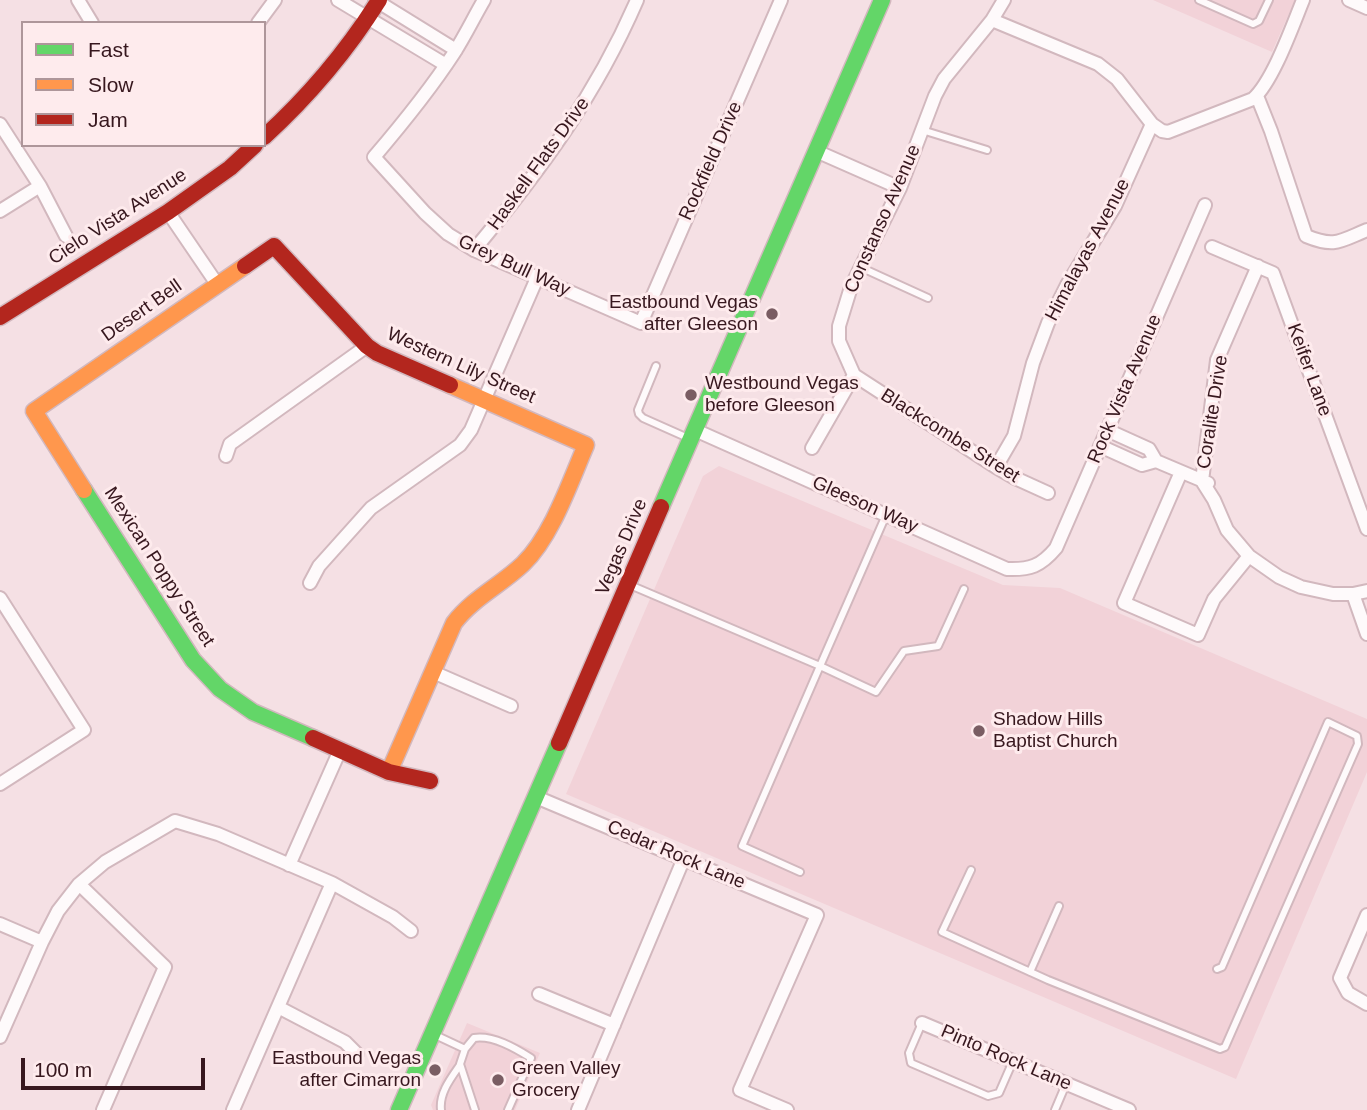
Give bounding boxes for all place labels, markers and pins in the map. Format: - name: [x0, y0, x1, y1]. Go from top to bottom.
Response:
- place label: Eastbound Vegas after Gleeson: [609, 292, 758, 336]
- marker: Eastbound Vegas after Gleeson: [764, 306, 780, 322]
- place label: Westbound Vegas before Gleeson: [705, 373, 859, 417]
- marker: Westbound Vegas before Gleeson: [683, 387, 699, 403]
- place label: Shadow Hills Baptist Church: [993, 709, 1118, 753]
- marker: Shadow Hills Baptist Church: [971, 723, 987, 739]
- place label: Eastbound Vegas after Cimarron: [272, 1048, 421, 1092]
- place label: Green Valley Grocery: [512, 1058, 620, 1102]
- marker: Eastbound Vegas after Cimarron: [427, 1062, 443, 1078]
- marker: Green Valley Grocery: [490, 1072, 506, 1088]

